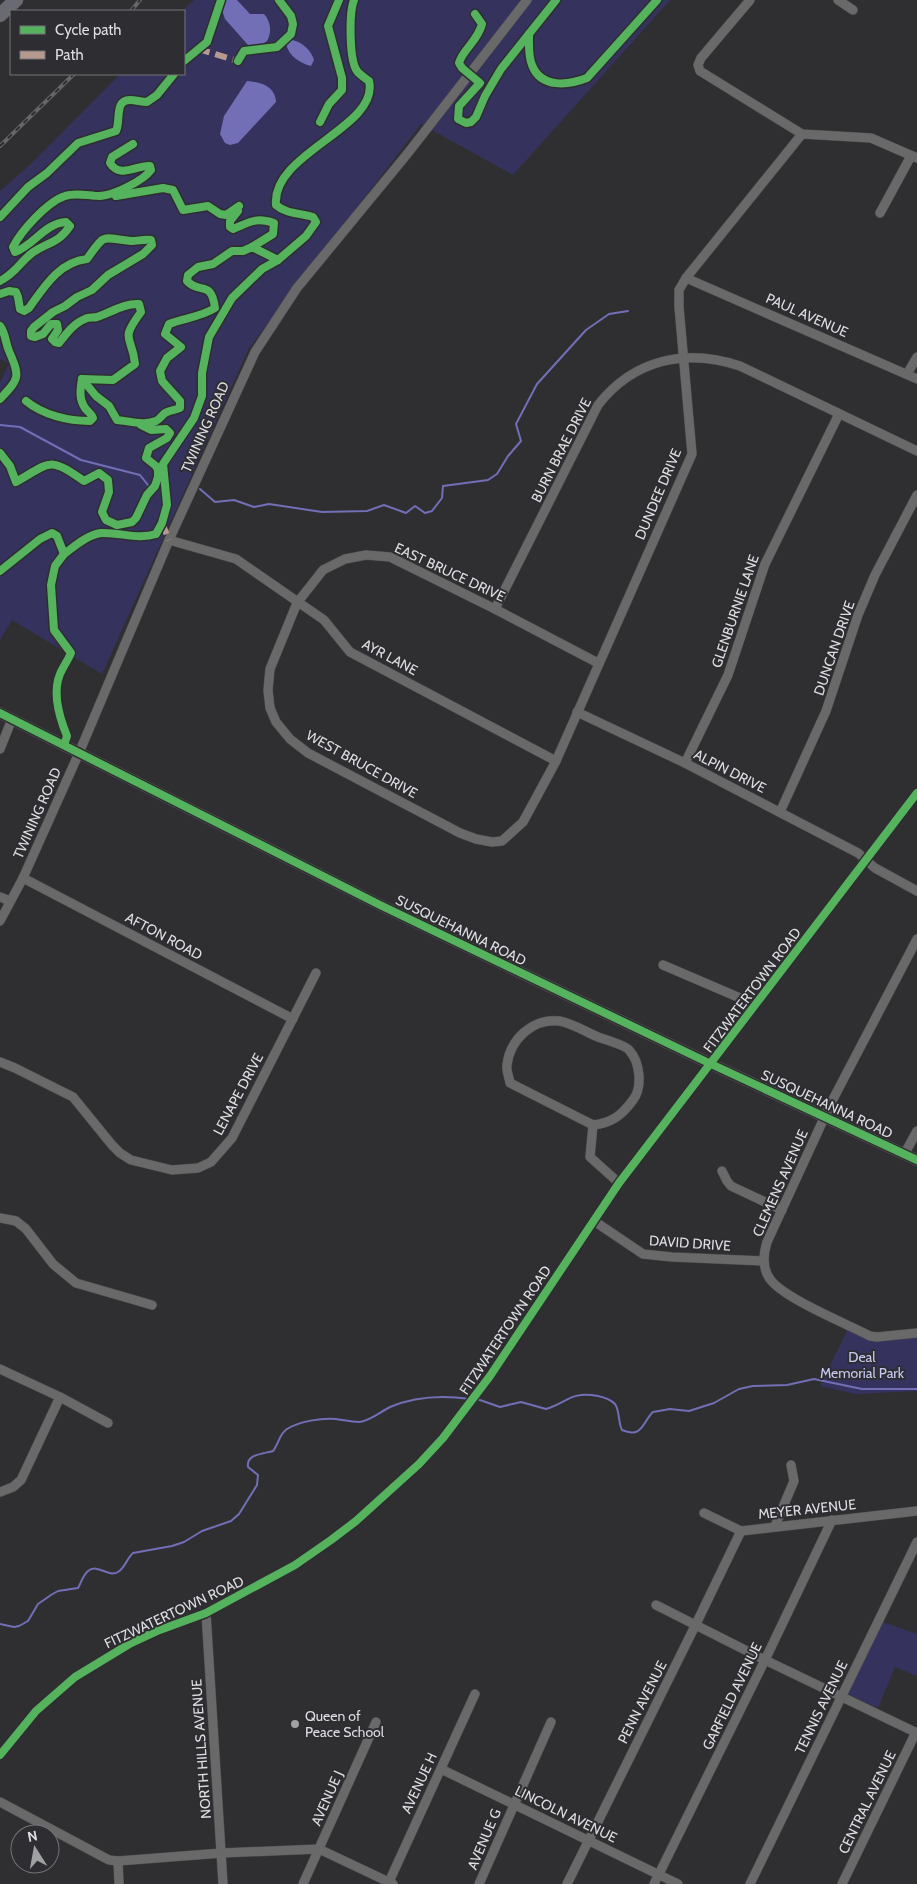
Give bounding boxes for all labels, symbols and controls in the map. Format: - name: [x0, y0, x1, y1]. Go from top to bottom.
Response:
- legend: [10, 10, 185, 75]
- text: Cycle path: [55, 21, 121, 39]
- text: Path: [55, 46, 84, 64]
- street label: PAUL AVENUE: [763, 289, 851, 341]
- street label: TWINING ROAD: [177, 379, 233, 475]
- street label: BURN BRAE DRIVE: [527, 395, 595, 505]
- street label: DUNDEE DRIVE: [631, 445, 685, 542]
- street label: EAST BRUCE DRIVE: [392, 538, 508, 606]
- street label: GLENBURNIE LANE: [707, 552, 763, 670]
- street label: DUNCAN DRIVE: [809, 598, 859, 698]
- street label: AYR LANE: [359, 635, 421, 679]
- street label: WEST BRUCE DRIVE: [303, 726, 421, 802]
- street label: ALPIN DRIVE: [691, 745, 769, 797]
- street label: TWINING ROAD: [9, 765, 65, 861]
- street label: SUSQUEHANNA ROAD: [393, 891, 529, 969]
- street label: AFTON ROAD: [122, 908, 206, 964]
- street label: FITZWATERTOWN ROAD: [699, 924, 805, 1056]
- street label: LENAPE DRIVE: [209, 1050, 267, 1138]
- street label: SUSQUEHANNA ROAD: [758, 1066, 896, 1142]
- street label: CLEMENS AVENUE: [748, 1126, 812, 1239]
- street label: DAVID DRIVE: [649, 1231, 732, 1255]
- street label: FITZWATERTOWN ROAD: [455, 1262, 555, 1398]
- park label: Deal Memorial Park: [820, 1348, 905, 1382]
- street label: MEYER AVENUE: [757, 1495, 857, 1523]
- street label: FITZWATERTOWN ROAD: [101, 1572, 247, 1652]
- street label: GARFIELD AVENUE: [698, 1639, 766, 1753]
- street label: PENN AVENUE: [613, 1657, 671, 1746]
- street label: TENNIS AVENUE: [791, 1657, 852, 1757]
- street label: NORTH HILLS AVENUE: [187, 1678, 215, 1820]
- place label: Queen of Peace School: [305, 1707, 385, 1741]
- marker: Queen of Peace School: [289, 1718, 301, 1730]
- street label: CENTRAL AVENUE: [834, 1747, 900, 1857]
- street label: AVENUE H: [397, 1750, 441, 1816]
- street label: AVENUE J: [307, 1768, 347, 1828]
- street label: LINCOLN AVENUE: [512, 1781, 620, 1847]
- street label: AVENUE G: [463, 1806, 505, 1872]
- north arrow: [10, 1824, 60, 1874]
- text: N: [26, 1826, 39, 1846]

